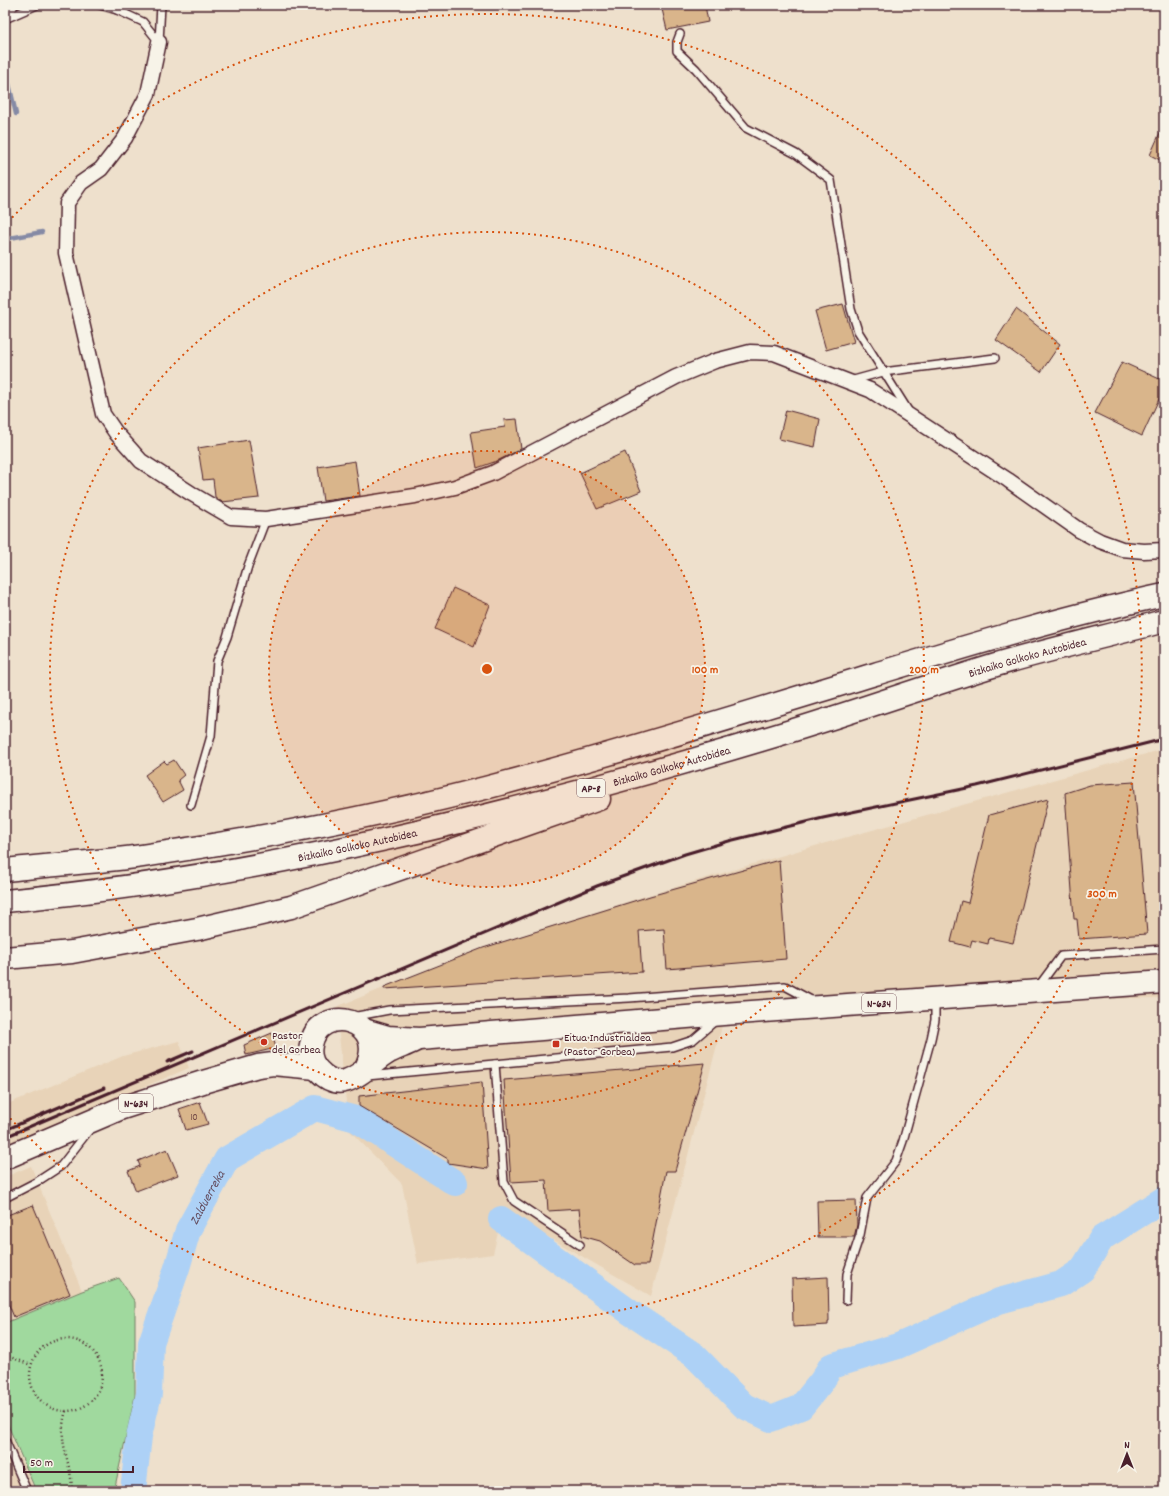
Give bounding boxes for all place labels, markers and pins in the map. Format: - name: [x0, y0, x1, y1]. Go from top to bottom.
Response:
- centre of rings: [480, 662, 494, 676]
- place label: Pastor del Gorbea: [272, 1028, 321, 1059]
- place label: Eitua Industrialdea (Pastor Gorbea): [564, 1030, 651, 1061]
- marker: Pastor del Gorbea: [259, 1037, 269, 1047]
- marker: Eitua Industrialdea (Pastor Gorbea): [551, 1039, 561, 1049]

